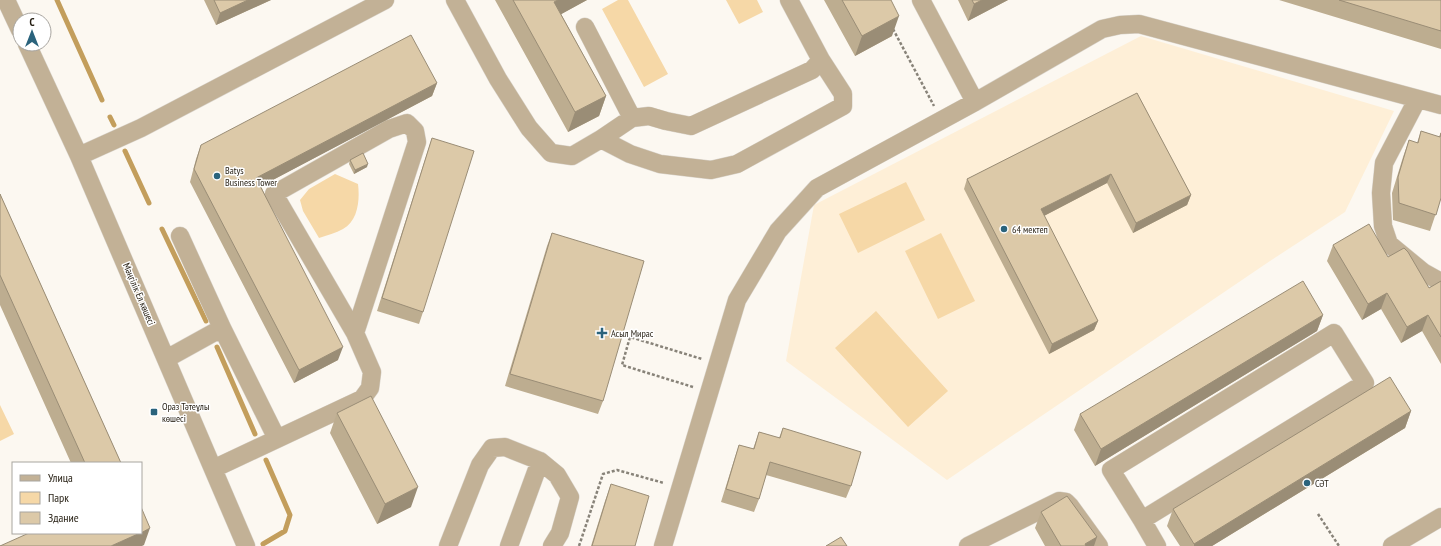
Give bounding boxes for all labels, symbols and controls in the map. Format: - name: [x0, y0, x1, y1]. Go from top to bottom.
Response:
- north arrow: [12, 12, 52, 52]
- text: С: [29, 15, 35, 29]
- place label: Batys Business Tower: [225, 164, 277, 189]
- marker: Batys Business Tower: [212, 171, 222, 181]
- place label: 64 мектеп: [1012, 223, 1048, 236]
- marker: 64 мектеп: [999, 224, 1009, 234]
- street label: Мәңгілік Ел көшесі: [120, 261, 158, 327]
- marker: Асыл Мирас: [596, 327, 608, 339]
- place label: Асыл Мирас: [611, 327, 654, 340]
- place label: Ораз Тәтеұлы көшесі: [162, 400, 209, 425]
- marker: Ораз Тәтеұлы көшесі: [149, 407, 159, 417]
- legend: [12, 462, 142, 534]
- text: Улица: [48, 470, 73, 485]
- place label: СӘТ: [1315, 477, 1329, 490]
- marker: СӘТ: [1302, 478, 1312, 488]
- text: Парк: [48, 490, 69, 505]
- text: Здание: [48, 510, 79, 525]

